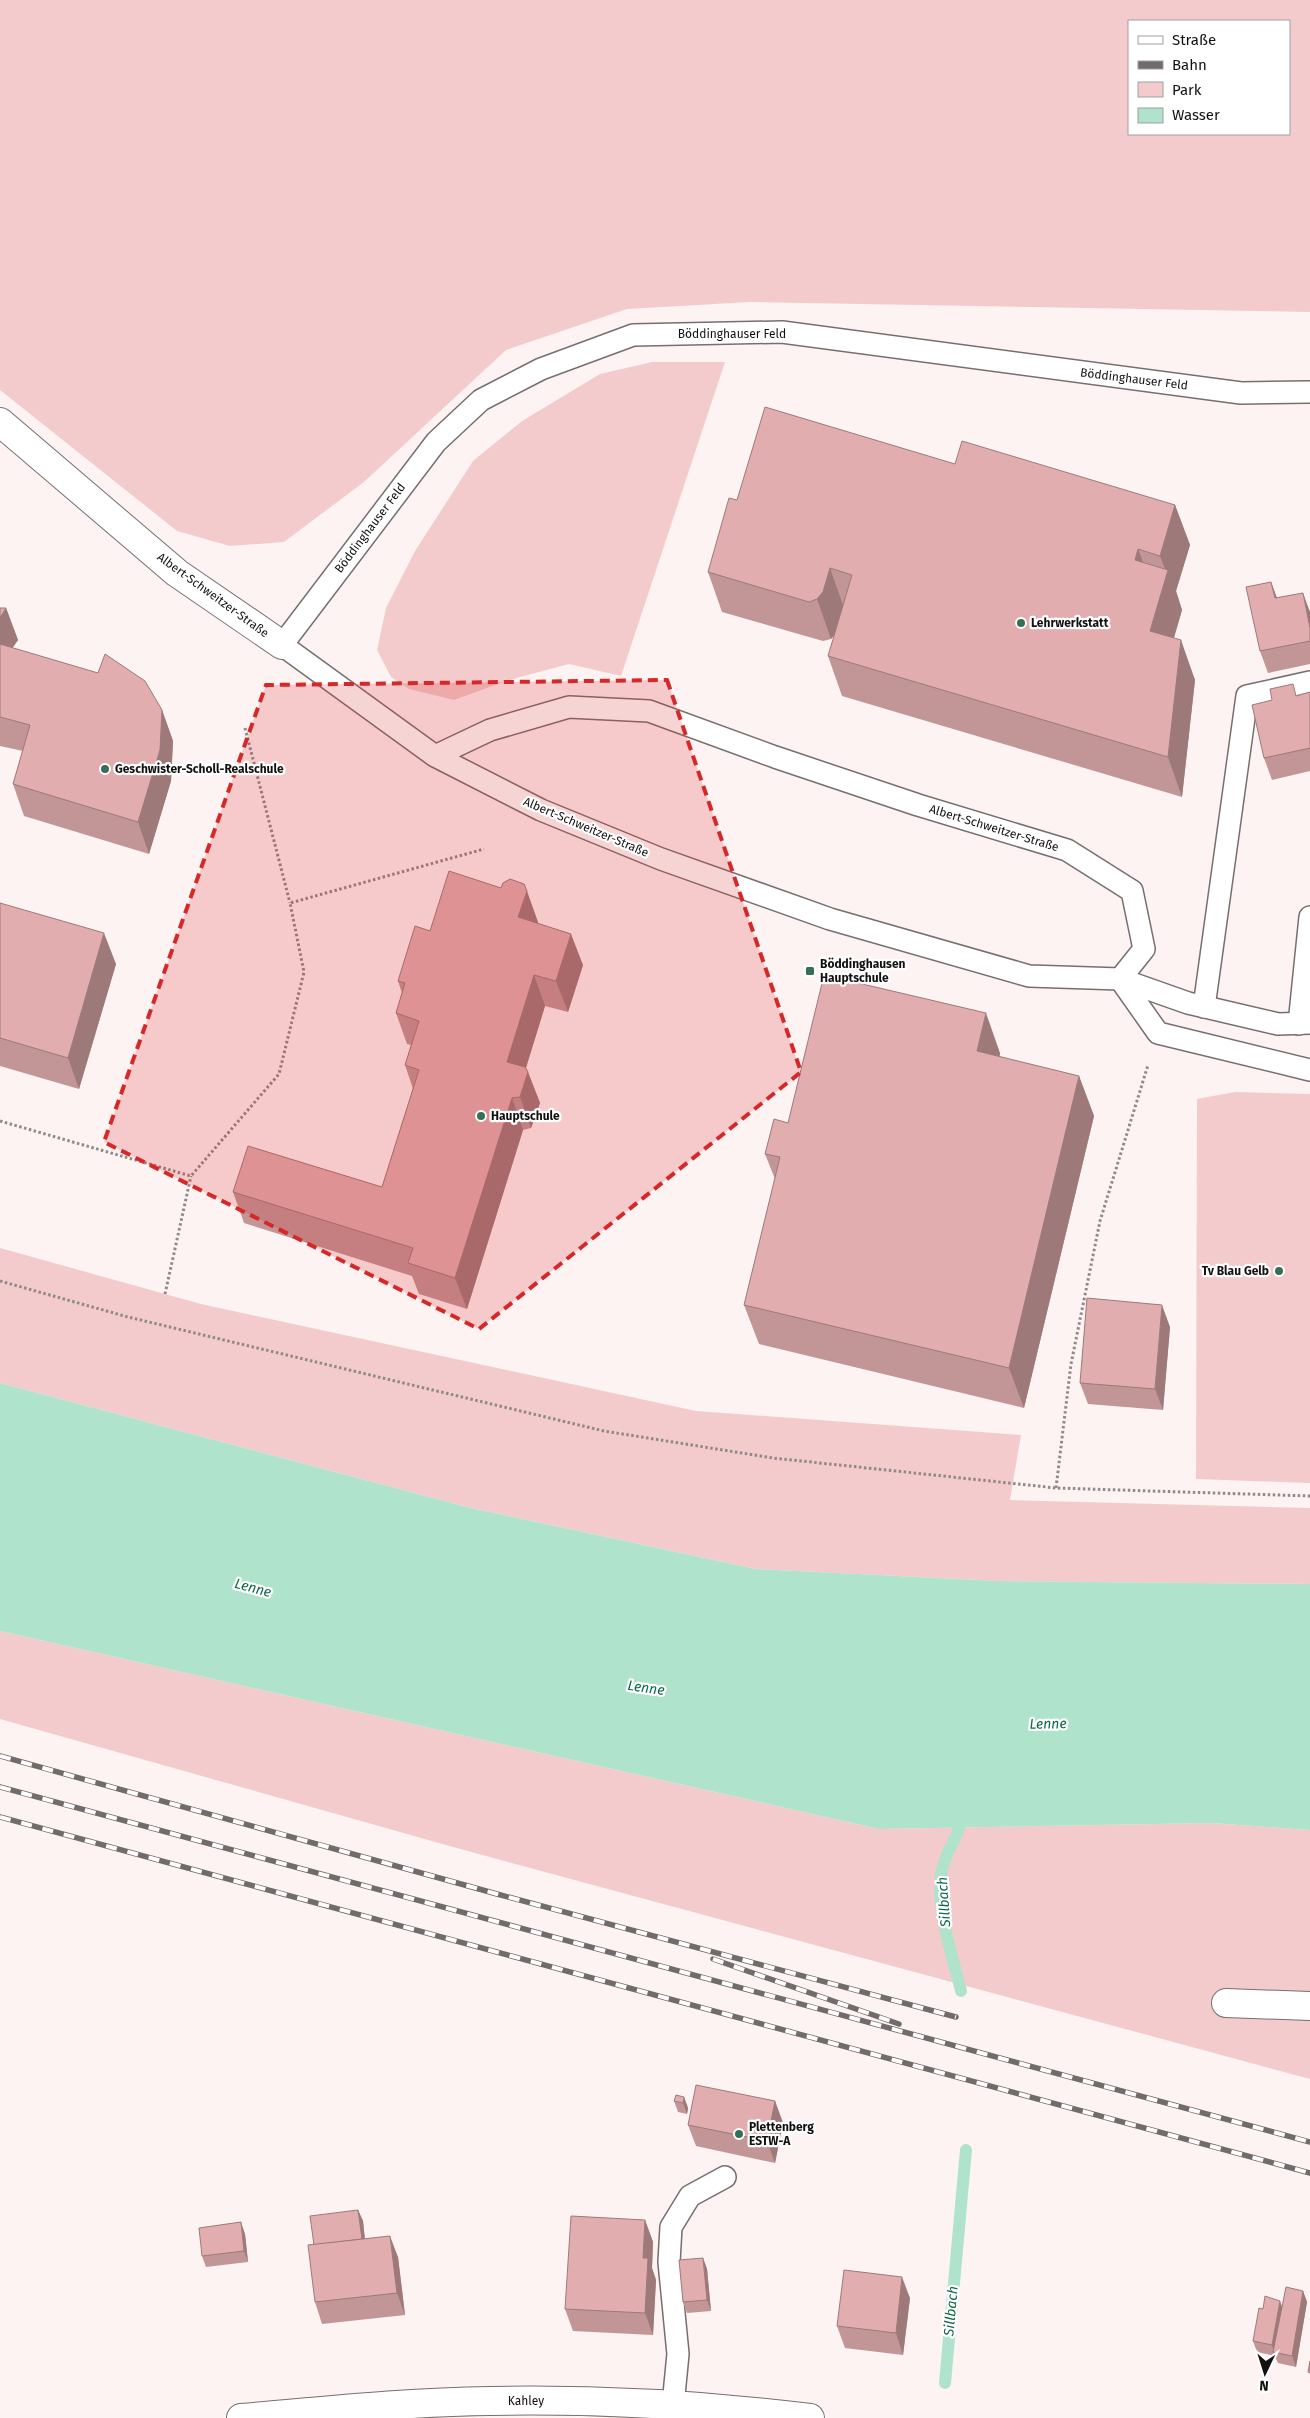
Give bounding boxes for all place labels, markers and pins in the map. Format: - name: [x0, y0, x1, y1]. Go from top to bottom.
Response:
- place label: Lehrwerkstatt: [1031, 616, 1109, 630]
- marker: Lehrwerkstatt: [1015, 617, 1027, 629]
- place label: Geschwister-Scholl-Realschule: [115, 762, 284, 776]
- marker: Geschwister-Scholl-Realschule: [99, 763, 111, 775]
- place label: Böddinghausen Hauptschule: [820, 957, 906, 985]
- marker: Böddinghausen Hauptschule: [804, 965, 816, 977]
- place label: Hauptschule: [491, 1109, 560, 1123]
- marker: Hauptschule: [475, 1110, 487, 1122]
- place label: Tv Blau Gelb: [1202, 1264, 1269, 1278]
- marker: Tv Blau Gelb: [1273, 1265, 1285, 1277]
- place label: Plettenberg ESTW-A: [749, 2120, 814, 2148]
- marker: Plettenberg ESTW-A: [733, 2128, 745, 2140]

